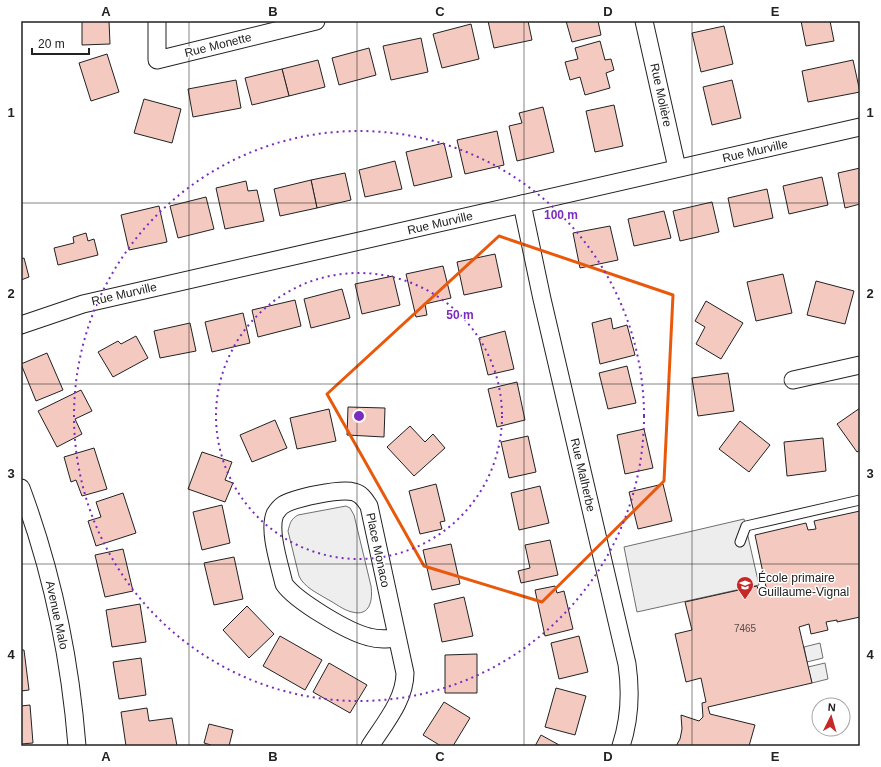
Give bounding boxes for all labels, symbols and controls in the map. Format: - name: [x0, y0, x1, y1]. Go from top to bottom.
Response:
- text: A: [101, 4, 111, 19]
- text: B: [268, 4, 278, 19]
- text: C: [435, 4, 445, 19]
- text: D: [603, 4, 613, 19]
- text: E: [771, 4, 780, 19]
- scale bar: [32, 30, 89, 56]
- street label: Rue Monette: [183, 30, 253, 60]
- text: 20 m: [38, 37, 65, 51]
- street label: Rue Molière: [647, 62, 675, 128]
- text: 1: [7, 105, 15, 120]
- text: 1: [866, 105, 874, 120]
- street label: Rue Murville: [721, 137, 789, 165]
- text: 100 m: [544, 208, 578, 222]
- street label: Rue Murville: [406, 209, 474, 237]
- street label: Rue Murville: [90, 280, 158, 308]
- text: 2: [7, 286, 15, 301]
- text: 2: [866, 286, 874, 301]
- text: 50 m: [446, 308, 474, 322]
- centre of rings: [352, 409, 366, 423]
- street label: Rue Malherbe: [568, 437, 598, 514]
- text: 3: [7, 466, 15, 481]
- text: 3: [866, 466, 874, 481]
- street label: Place Monaco: [363, 511, 393, 589]
- place label: École primaire Guillaume-Vignal: [758, 570, 849, 599]
- school or university icon: École primaire Guillaume-Vignal: [735, 575, 755, 600]
- street label: Avenue Malo: [43, 579, 71, 651]
- house number: 7465: [734, 623, 757, 634]
- text: 4: [7, 647, 15, 662]
- text: 4: [866, 647, 874, 662]
- north arrow: [811, 697, 851, 737]
- text: N: [827, 701, 836, 713]
- text: A: [101, 749, 111, 764]
- text: B: [268, 749, 278, 764]
- text: C: [435, 749, 445, 764]
- text: D: [603, 749, 613, 764]
- text: E: [771, 749, 780, 764]

